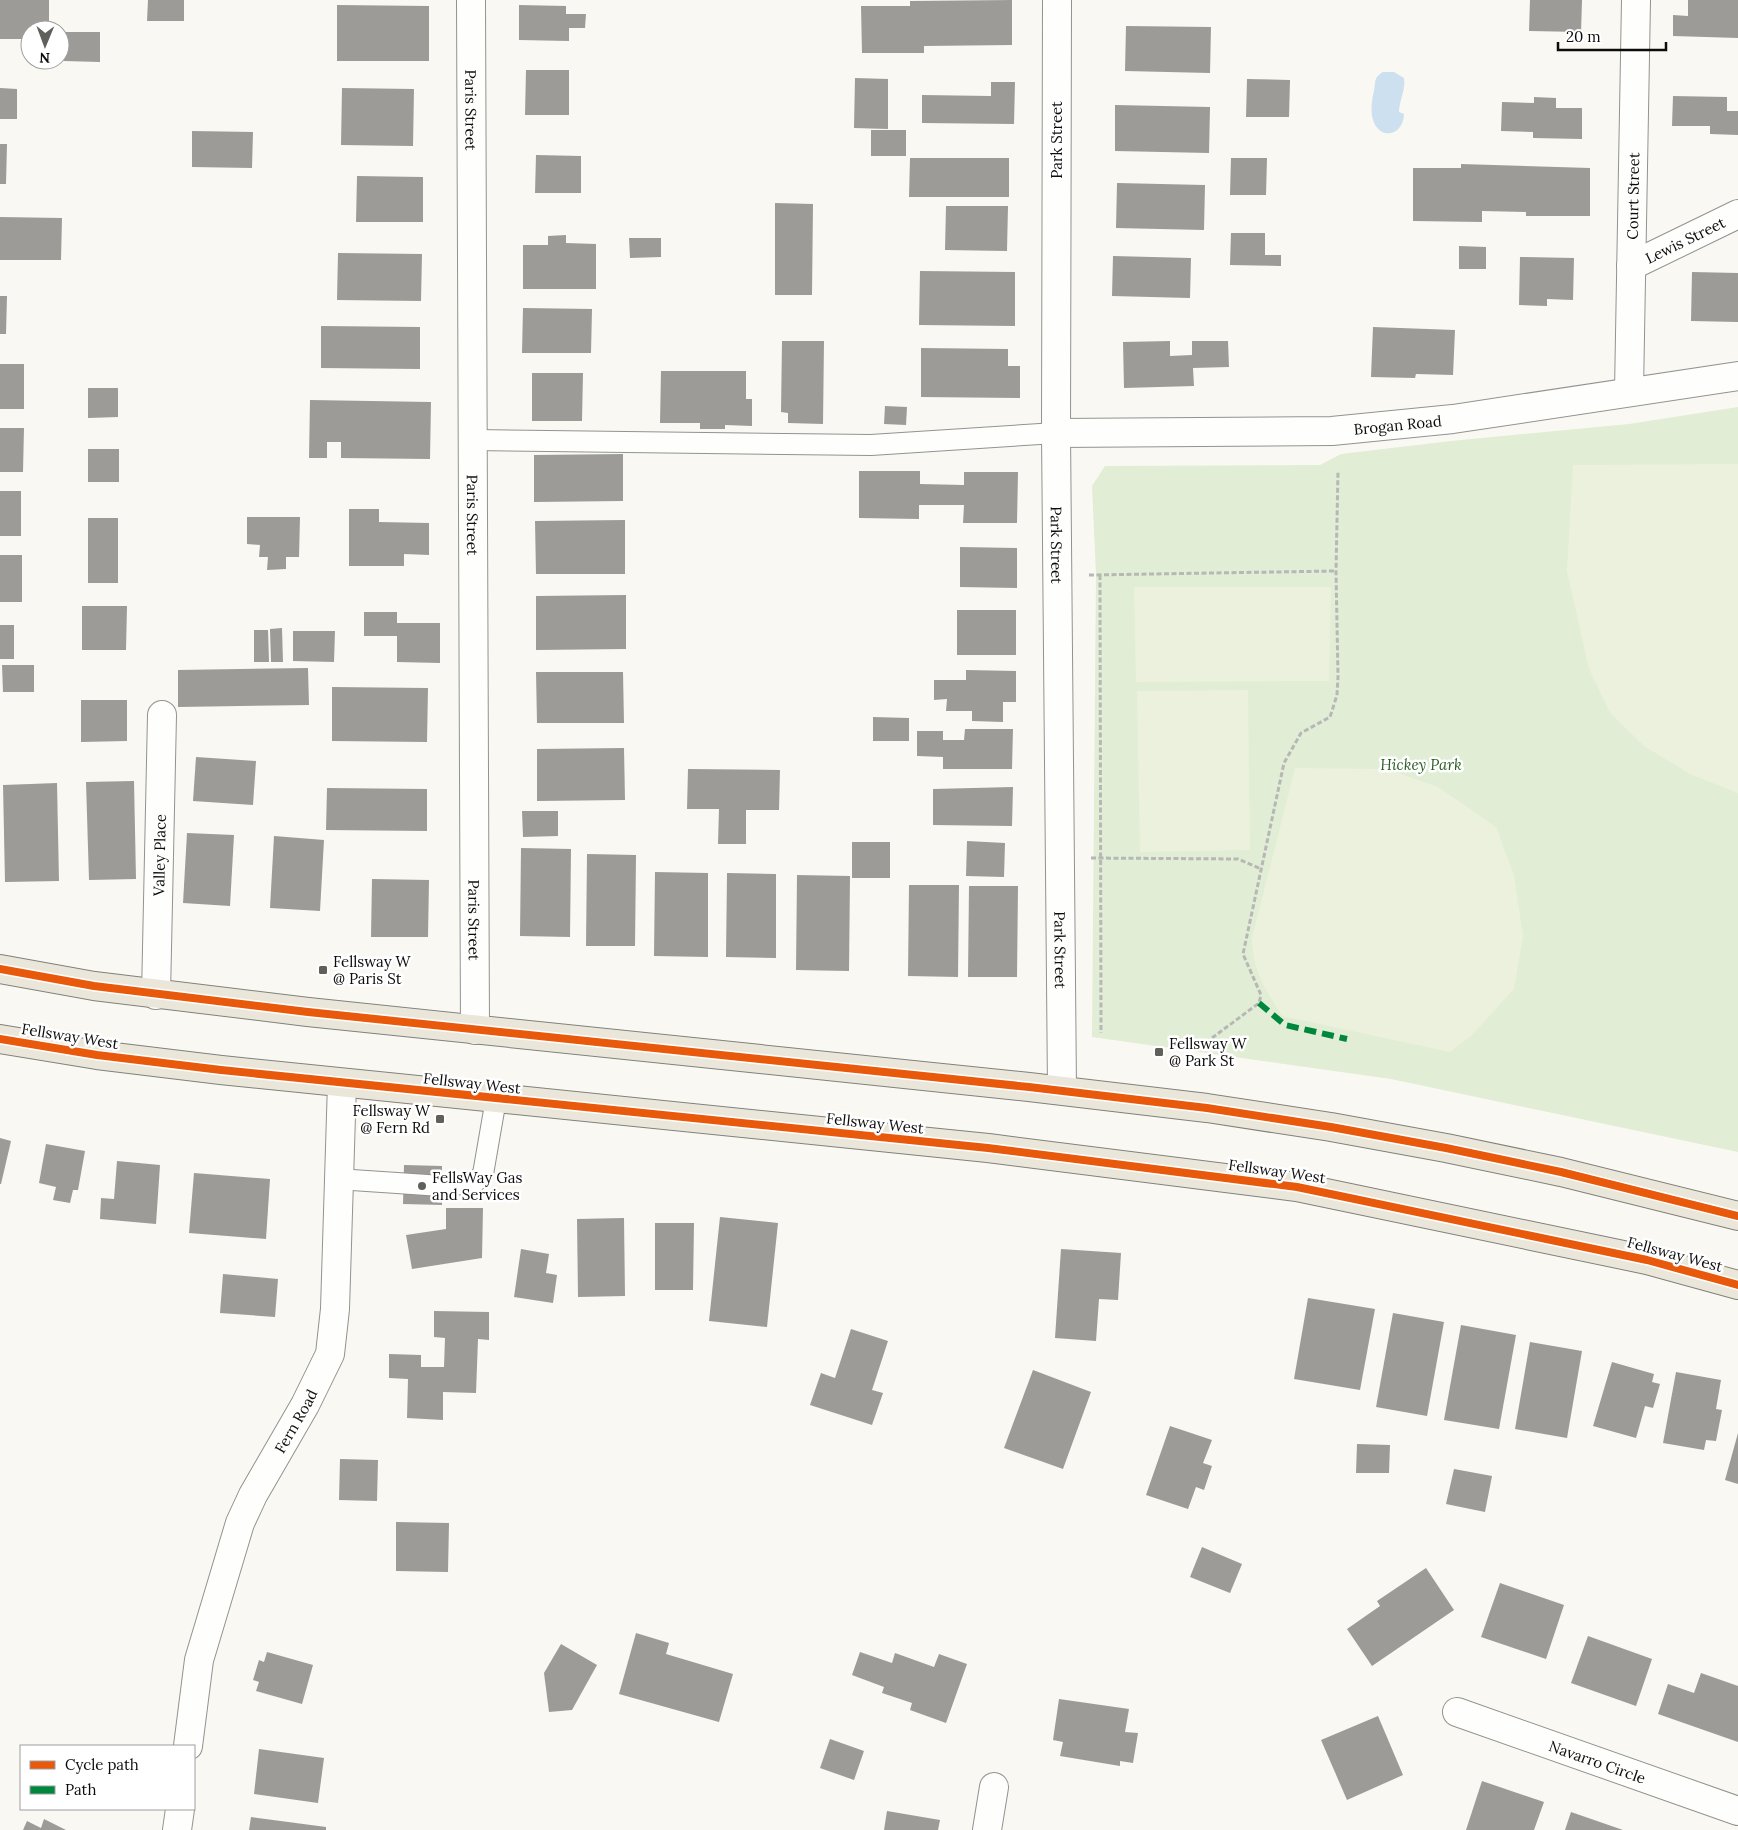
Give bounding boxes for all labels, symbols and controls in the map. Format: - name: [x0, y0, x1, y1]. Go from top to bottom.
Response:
- north arrow: [20, 20, 70, 70]
- scale bar: [1558, 20, 1666, 52]
- text: 20 m: [1566, 27, 1601, 46]
- text: N: [39, 49, 50, 67]
- street label: Paris Street: [462, 69, 481, 151]
- street label: Park Street: [1047, 101, 1066, 179]
- street label: Court Street: [1622, 152, 1643, 240]
- street label: Lewis Street: [1642, 212, 1728, 267]
- street label: Brogan Road: [1353, 411, 1443, 438]
- street label: Paris Street: [463, 474, 483, 556]
- street label: Park Street: [1047, 506, 1067, 584]
- park label: Hickey Park: [1380, 755, 1462, 774]
- street label: Valley Place: [149, 814, 169, 897]
- street label: Paris Street: [465, 879, 484, 961]
- street label: Park Street: [1051, 911, 1071, 989]
- place label: Fellsway W @ Paris St: [333, 952, 412, 988]
- marker: Fellsway W @ Paris St: [317, 964, 329, 976]
- street label: Fellsway West: [20, 1019, 120, 1053]
- place label: Fellsway W @ Park St: [1169, 1034, 1248, 1070]
- marker: Fellsway W @ Park St: [1153, 1046, 1165, 1058]
- street label: Fellsway West: [422, 1068, 522, 1098]
- place label: Fellsway W @ Fern Rd: [353, 1101, 431, 1137]
- street label: Fellsway West: [825, 1108, 925, 1138]
- marker: Fellsway W @ Fern Rd: [434, 1113, 446, 1125]
- street label: Fellsway West: [1227, 1155, 1327, 1187]
- place label: FellsWay Gas and Services: [432, 1168, 522, 1204]
- marker: FellsWay Gas and Services: [416, 1180, 428, 1192]
- street label: Fellsway West: [1625, 1232, 1725, 1276]
- street label: Fern Road: [270, 1386, 321, 1456]
- street label: Navarro Circle: [1547, 1736, 1648, 1787]
- legend: [20, 1745, 195, 1810]
- text: Cycle path: [65, 1755, 139, 1774]
- text: Path: [65, 1780, 96, 1799]

